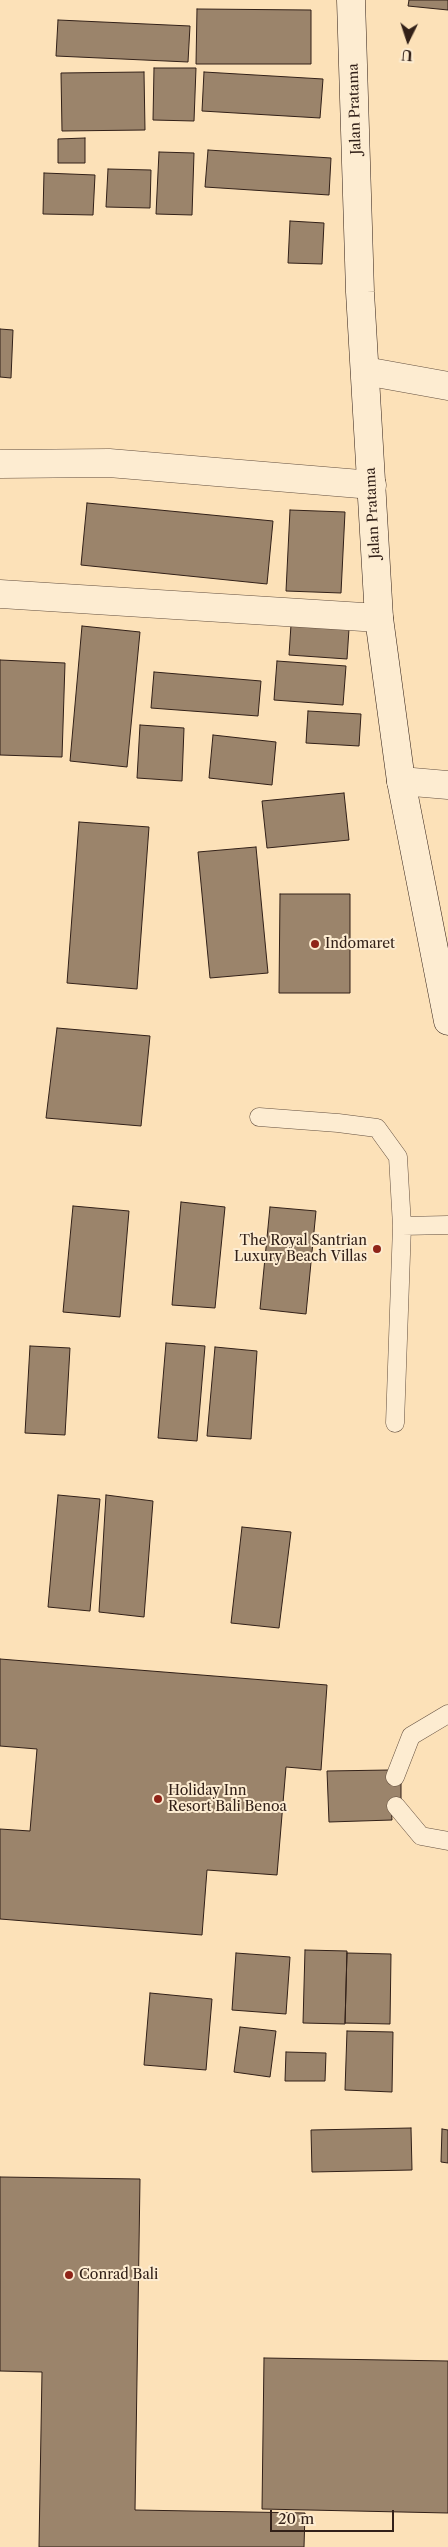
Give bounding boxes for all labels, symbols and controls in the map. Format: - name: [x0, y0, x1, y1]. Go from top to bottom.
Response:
- north arrow: [383, 15, 433, 65]
- text: U: [401, 46, 413, 64]
- street label: Jalan Pratama: [345, 63, 365, 155]
- street label: Jalan Pratama: [362, 467, 384, 559]
- place label: Indomaret: [325, 936, 395, 952]
- marker: Indomaret: [309, 938, 321, 950]
- place label: The Royal Santrian Luxury Beach Villas: [234, 1233, 367, 1266]
- marker: The Royal Santrian Luxury Beach Villas: [371, 1243, 383, 1255]
- place label: Holiday Inn Resort Bali Benoa: [168, 1783, 287, 1815]
- marker: Holiday Inn Resort Bali Benoa: [152, 1793, 164, 1805]
- place label: Conrad Bali: [79, 2267, 158, 2283]
- marker: Conrad Bali: [63, 2269, 75, 2281]
- scale bar: [273, 2500, 397, 2532]
- text: 20 m: [278, 2509, 314, 2528]

